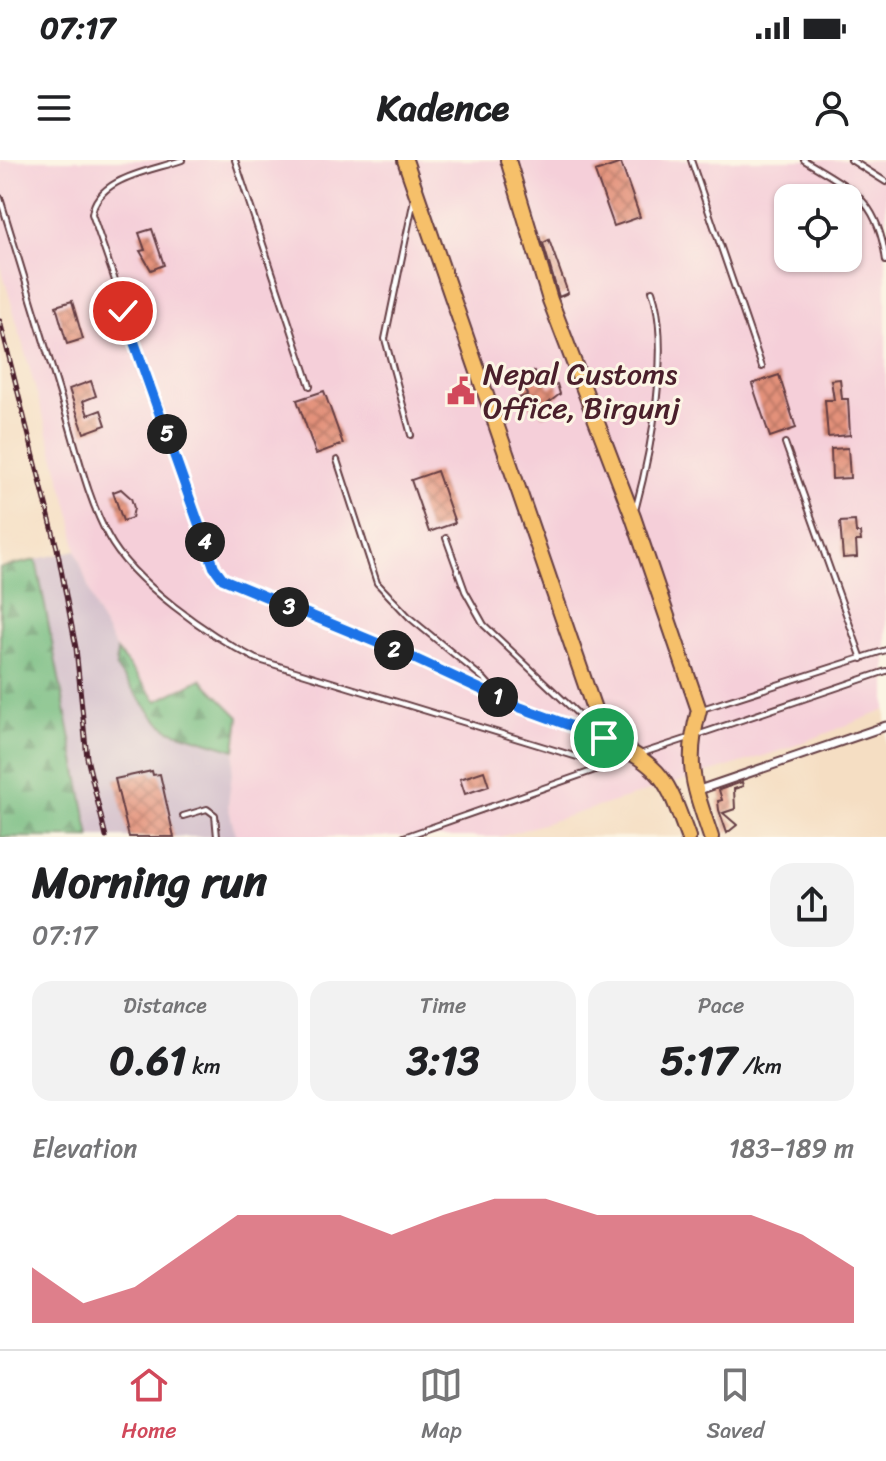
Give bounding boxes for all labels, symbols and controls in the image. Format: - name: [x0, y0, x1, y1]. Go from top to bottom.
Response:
- text: 07:17: [40, 1, 115, 55]
- text: Kadence: [377, 76, 509, 140]
- icon: menu: [32, 86, 76, 130]
- icon: person: [810, 86, 854, 130]
- map controls: [774, 184, 862, 272]
- button: locate: [774, 184, 862, 272]
- pin: [89, 277, 157, 345]
- icon: check: [101, 289, 145, 333]
- place label: Nepal Customs Office, Birgunj: [483, 347, 680, 435]
- public building icon: Nepal Customs Office, Birgunj: [446, 376, 476, 406]
- pin: 5: [147, 414, 187, 454]
- text: 5: [160, 414, 174, 453]
- pin: 4: [185, 522, 225, 562]
- text: 4: [198, 522, 212, 561]
- pin: 3: [269, 587, 309, 627]
- text: 3: [283, 587, 295, 626]
- pin: 2: [374, 630, 414, 670]
- text: 2: [388, 630, 400, 669]
- pin: 1: [478, 677, 518, 717]
- text: 1: [493, 677, 503, 716]
- pin: [570, 704, 638, 772]
- icon: arrive: [582, 716, 626, 760]
- text: Morning run: [32, 843, 267, 921]
- button: share: [770, 863, 854, 947]
- text: 07:17: [32, 912, 97, 958]
- text: Distance: [123, 986, 207, 1025]
- text: Time: [420, 986, 466, 1025]
- text: Pace: [698, 986, 744, 1025]
- text: 0.61: [109, 1025, 186, 1096]
- text: 3:13: [406, 1025, 480, 1096]
- text: 5:17: [660, 1025, 737, 1096]
- text: km: [186, 1047, 221, 1086]
- text: /km: [737, 1047, 782, 1086]
- text: Elevation: [32, 1125, 137, 1171]
- text: 183–189 m: [729, 1125, 854, 1171]
- tab: Home: [122, 1363, 176, 1450]
- tab: Map: [419, 1363, 463, 1450]
- tab: Saved: [706, 1363, 764, 1450]

